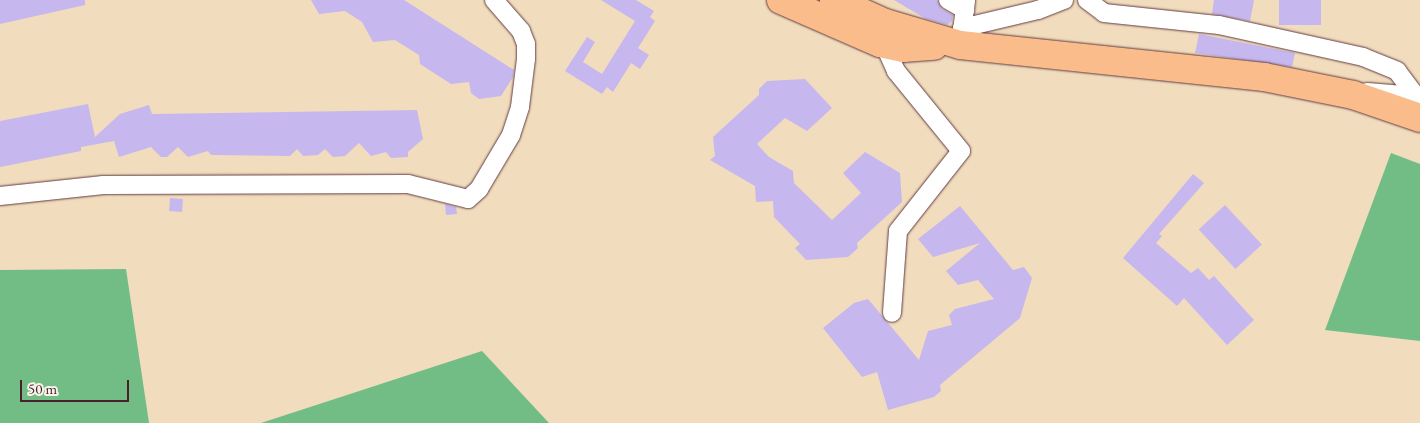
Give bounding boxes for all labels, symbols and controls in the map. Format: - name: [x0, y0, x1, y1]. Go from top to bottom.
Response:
- scale bar: [22, 370, 131, 402]
- text: 50 m: [28, 379, 57, 398]

